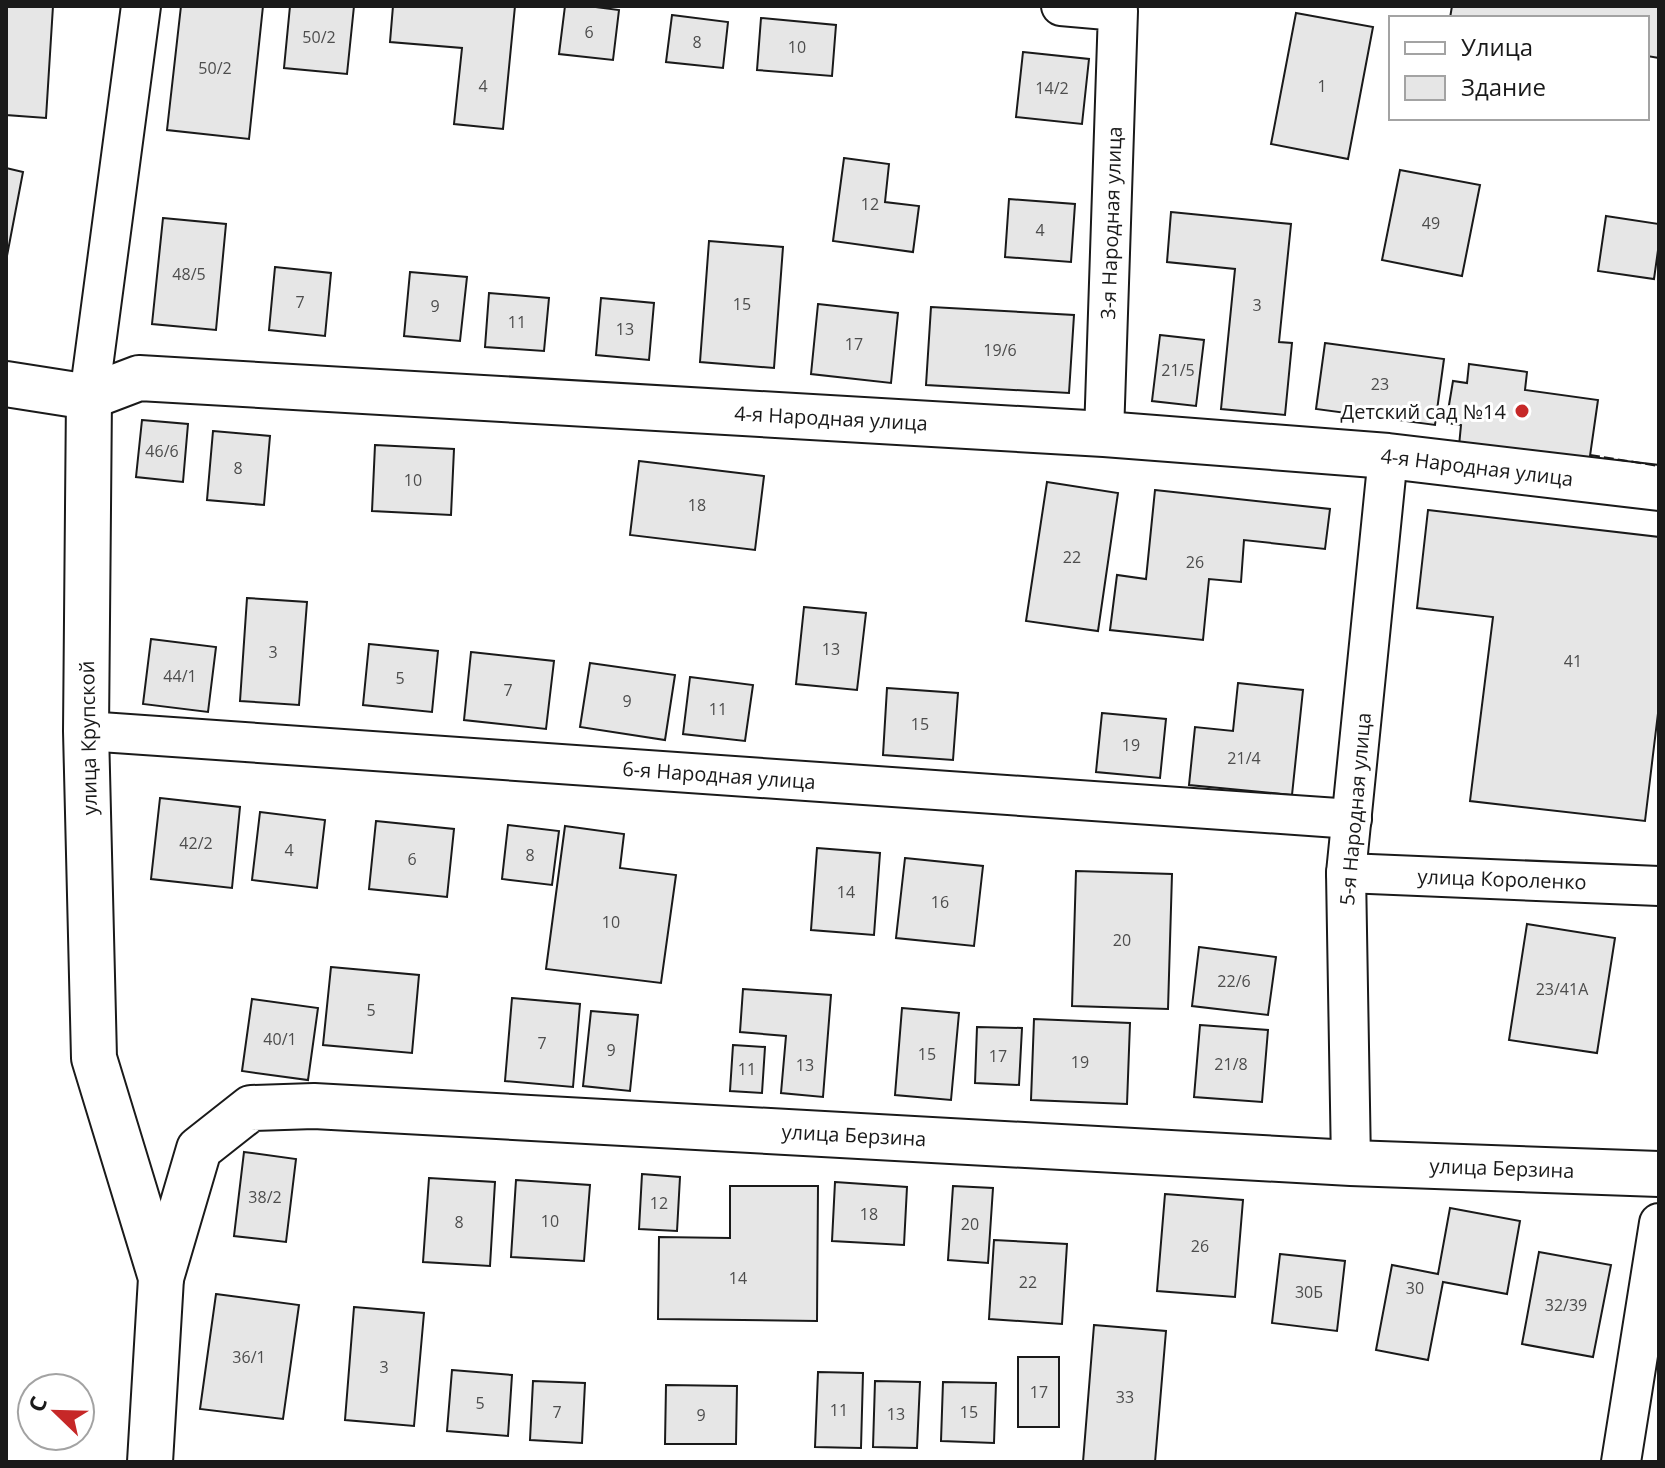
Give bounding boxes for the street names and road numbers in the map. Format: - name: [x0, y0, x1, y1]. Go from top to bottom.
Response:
- street label: 3-я Народная улица: [1094, 126, 1128, 320]
- street label: 4-я Народная улица: [734, 399, 928, 437]
- street label: 4-я Народная улица: [1379, 442, 1575, 492]
- street label: улица Крупской: [73, 661, 103, 815]
- street label: 5-я Народная улица: [1333, 711, 1377, 907]
- street label: 6-я Народная улица: [621, 755, 817, 795]
- street label: улица Короленко: [1417, 863, 1587, 895]
- street label: улица Берзина: [781, 1118, 927, 1152]
- street label: улица Берзина: [1429, 1152, 1575, 1184]

